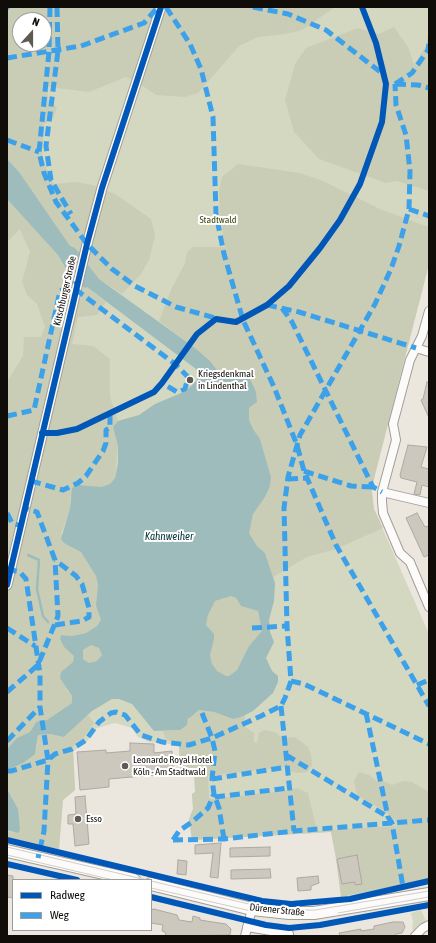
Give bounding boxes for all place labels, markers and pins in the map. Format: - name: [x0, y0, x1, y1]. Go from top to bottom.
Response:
- place label: Kriegsdenkmal in Lindenthal: [198, 368, 254, 392]
- marker: Kriegsdenkmal in Lindenthal: [185, 375, 195, 385]
- place label: Leonardo Royal Hotel Köln - Am Stadtwald: [133, 754, 212, 778]
- marker: Leonardo Royal Hotel Köln - Am Stadtwald: [120, 761, 130, 771]
- place label: Esso: [86, 813, 102, 825]
- marker: Esso: [73, 814, 83, 824]

